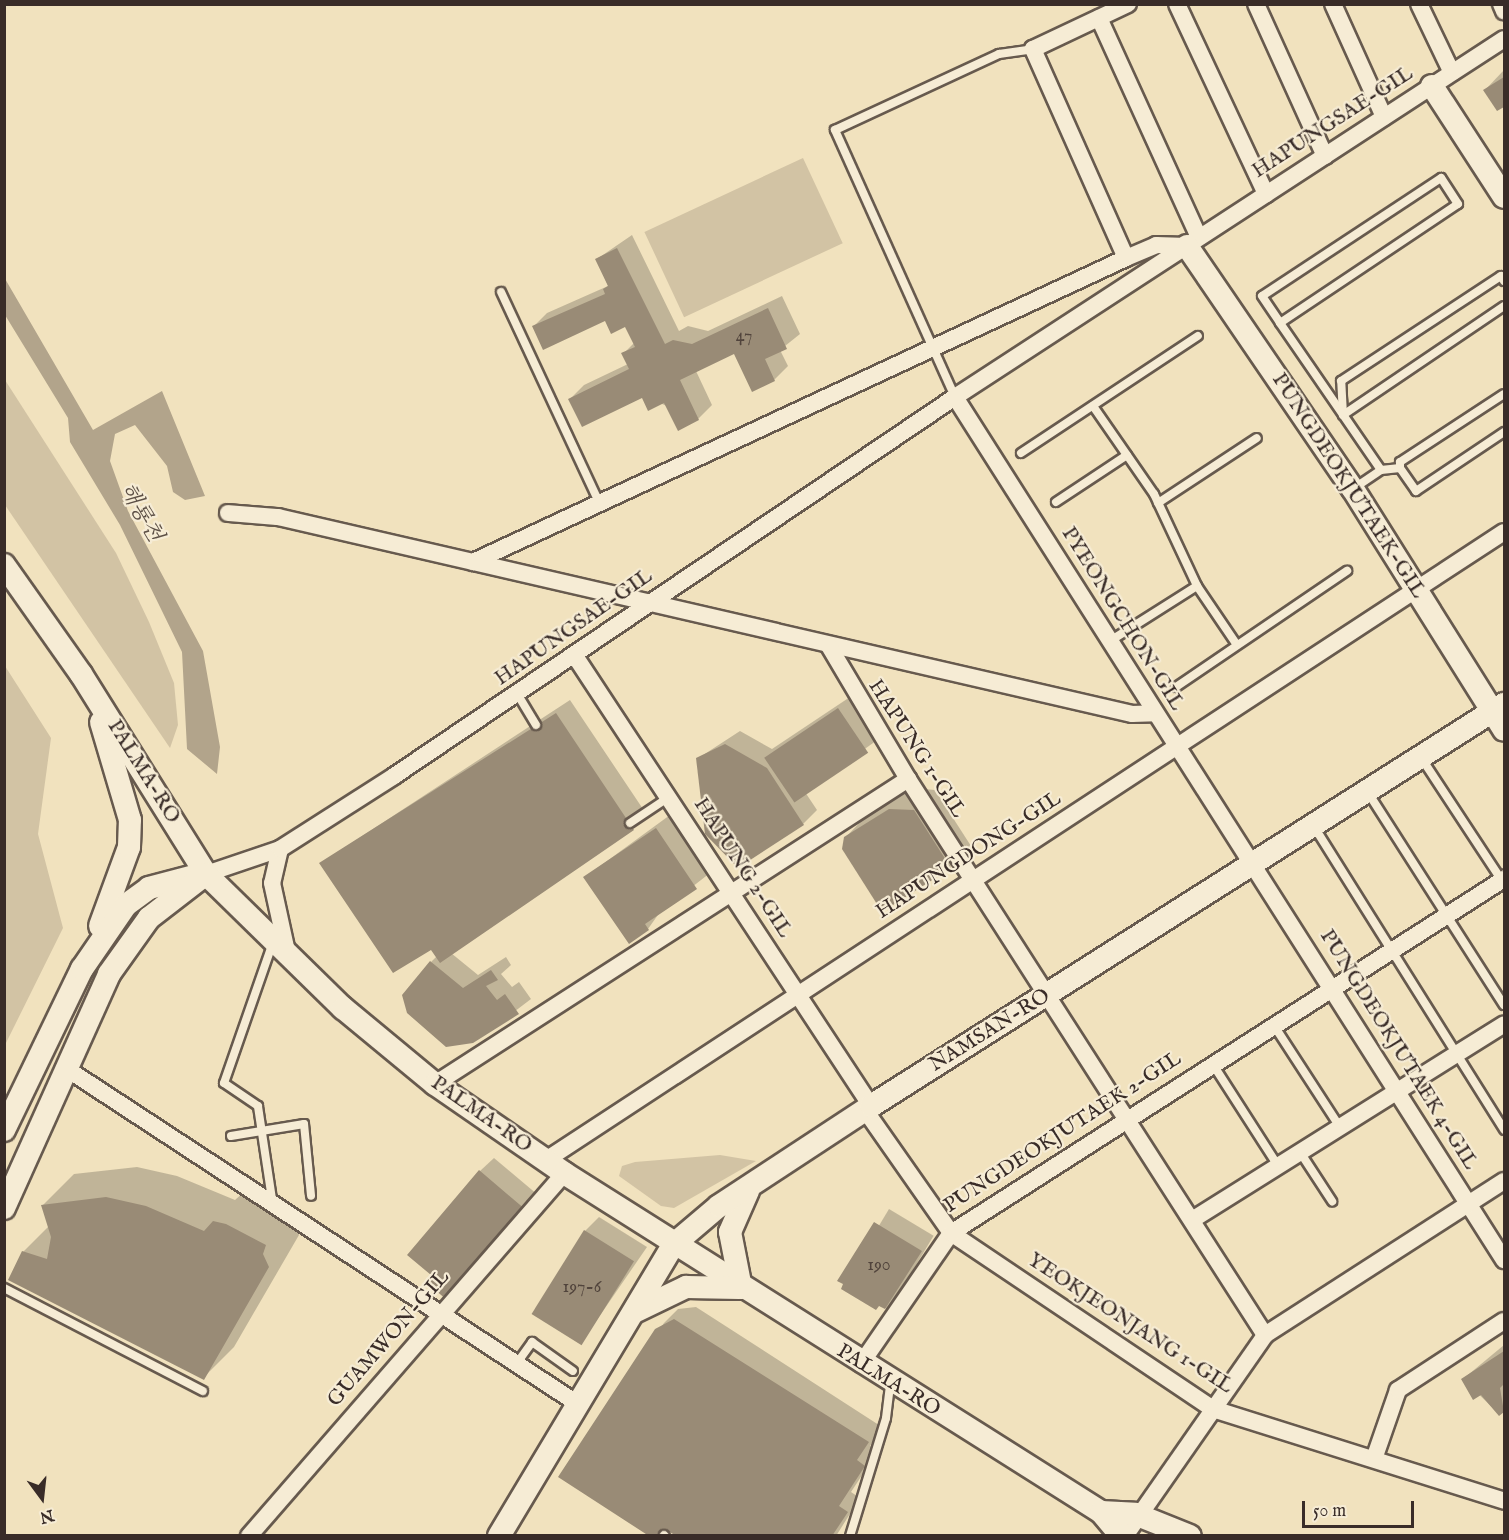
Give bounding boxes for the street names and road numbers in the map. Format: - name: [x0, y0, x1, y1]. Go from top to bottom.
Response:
- street label: HAPUNGSAE-GIL: [1248, 62, 1418, 184]
- street label: PUNGDEOKJUTAEK-GIL: [1266, 369, 1430, 603]
- street label: PYEONGCHON-GIL: [1055, 523, 1189, 715]
- street label: HAPUNGSAE-GIL: [490, 564, 658, 692]
- street label: HAPUNG 1-GIL: [862, 675, 970, 823]
- street label: PALMA-RO: [101, 716, 185, 828]
- street label: HAPUNGDONG-GIL: [872, 787, 1066, 925]
- street label: HAPUNG 2-GIL: [687, 793, 797, 943]
- street label: PUNGDEOKJUTAEK 4-GIL: [1314, 925, 1482, 1175]
- street label: NAMSAN-RO: [925, 984, 1055, 1078]
- street label: PUNGDEOKJUTAEK 2-GIL: [940, 1047, 1186, 1219]
- street label: PALMA-RO: [426, 1071, 536, 1159]
- street label: YEOKJEONJANG 1-GIL: [1023, 1248, 1237, 1400]
- street label: GUAMWON-GIL: [323, 1265, 455, 1413]
- street label: PALMA-RO: [832, 1339, 944, 1423]

